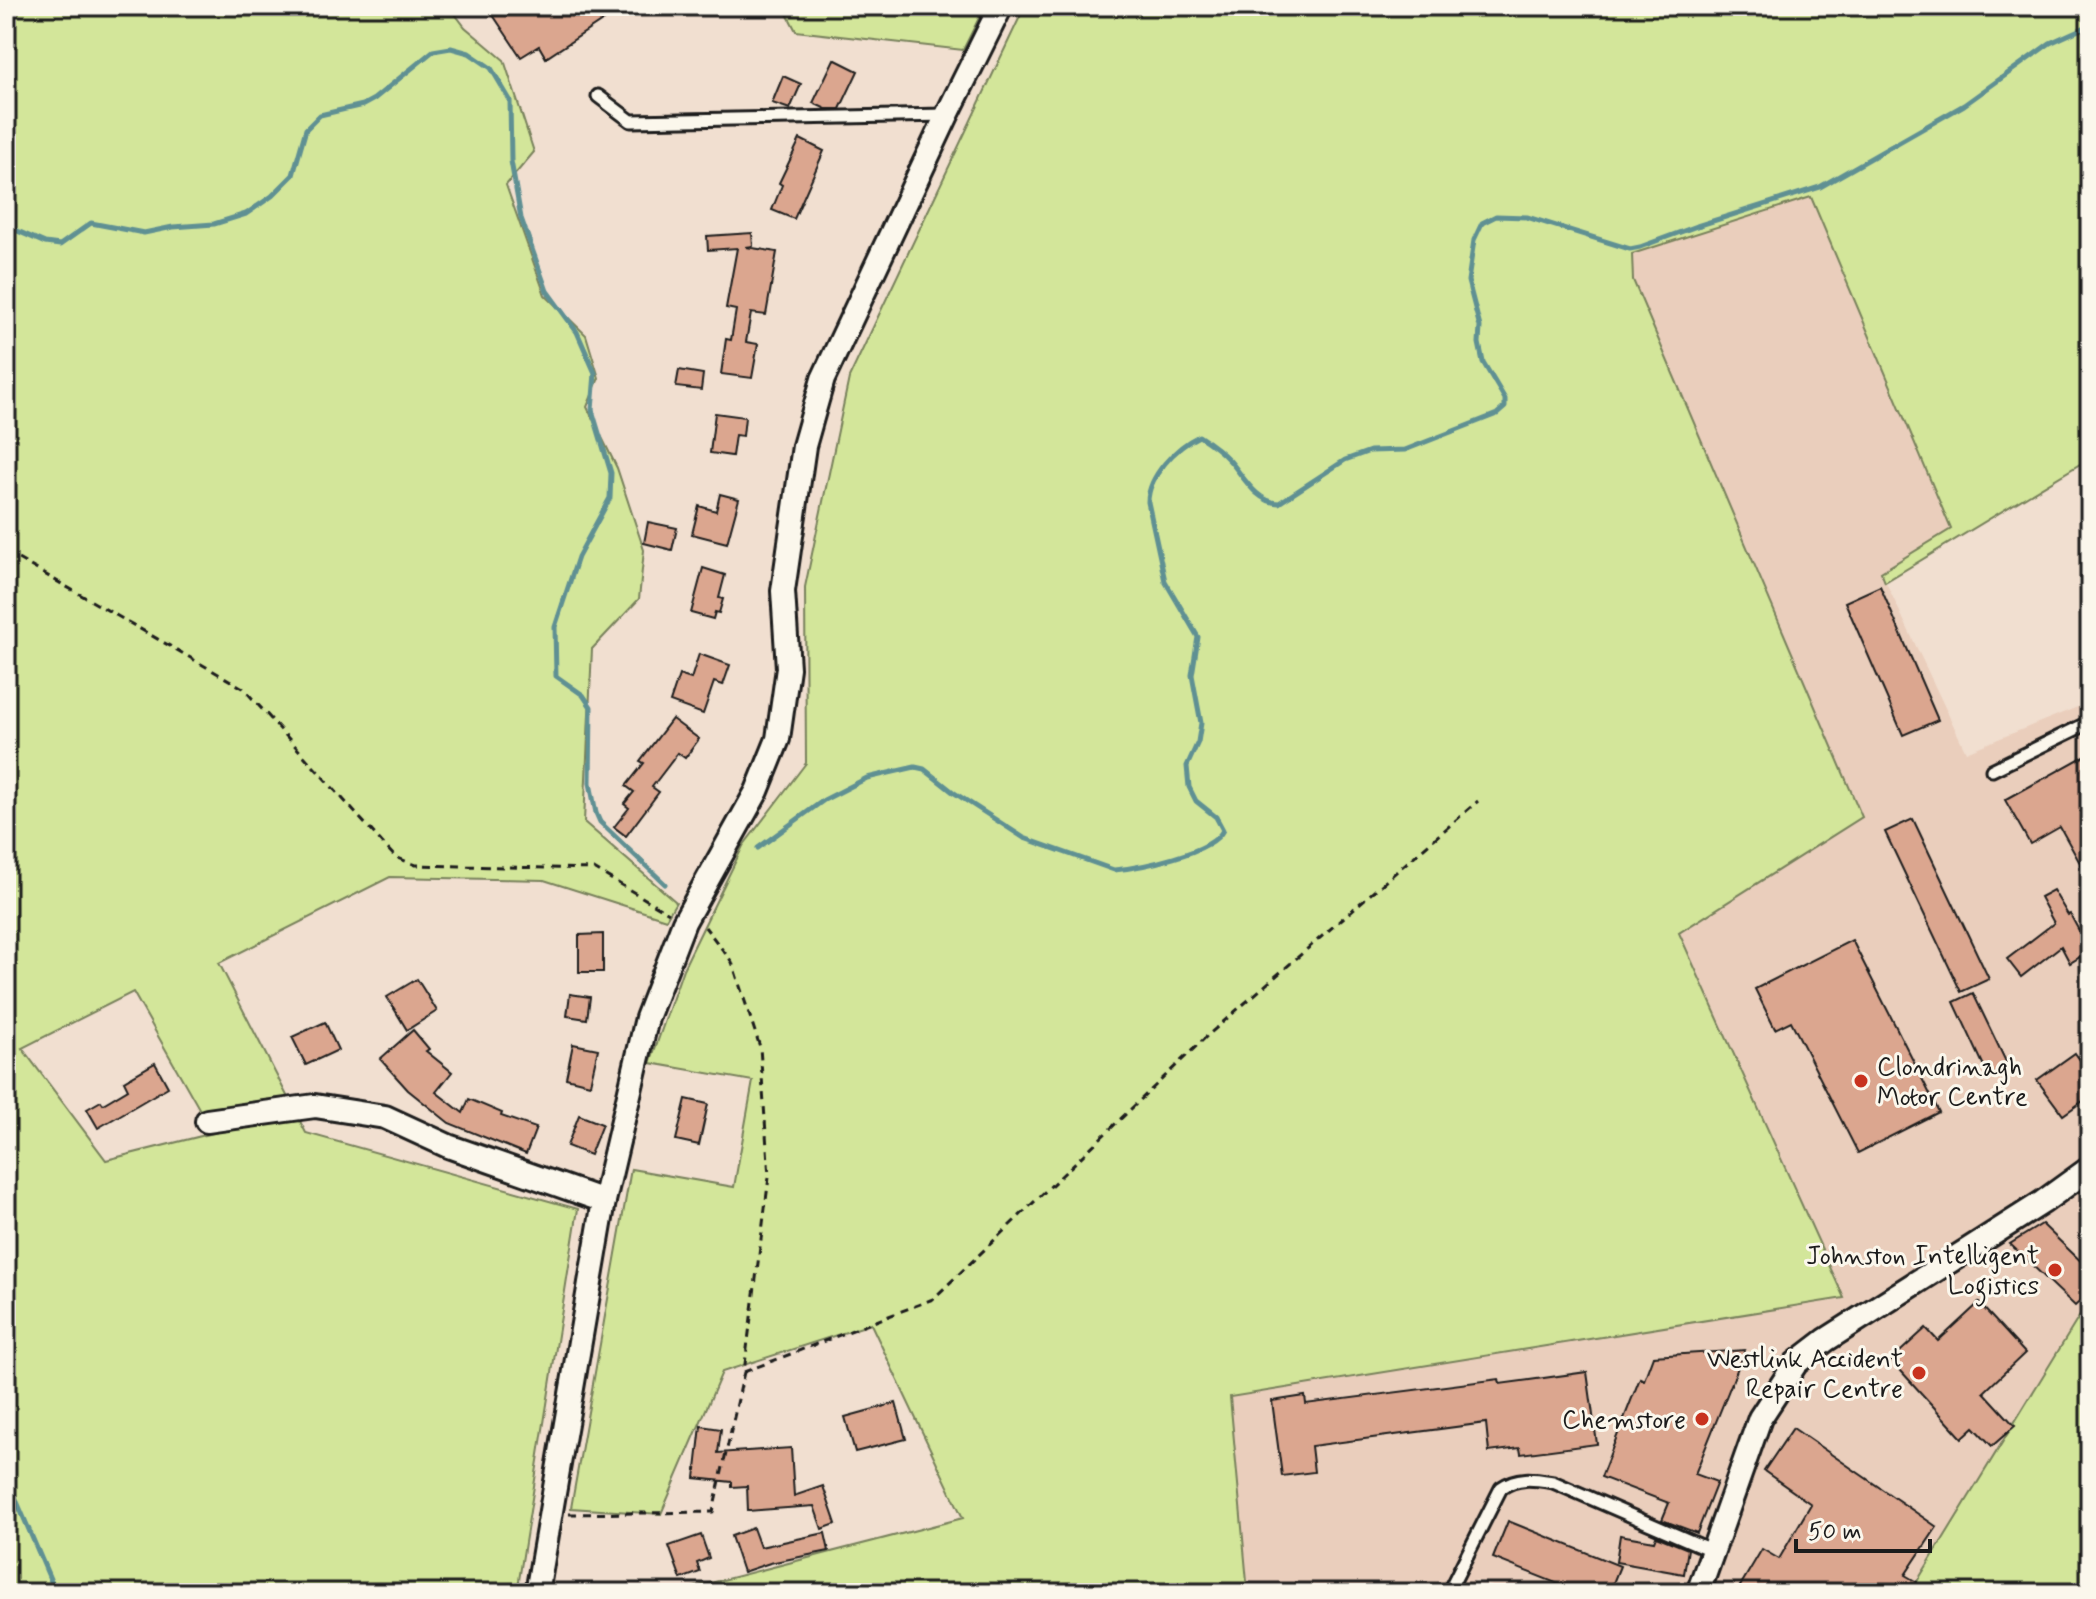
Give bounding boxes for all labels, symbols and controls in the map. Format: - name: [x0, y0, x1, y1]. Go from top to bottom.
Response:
- place label: Clondrinagh Motor Centre: [1877, 1051, 2028, 1115]
- marker: Clondrinagh Motor Centre: [1852, 1072, 1870, 1090]
- place label: Johnston Intelligent Logistics: [1806, 1240, 2039, 1307]
- marker: Johnston Intelligent Logistics: [2046, 1261, 2064, 1279]
- place label: Westlink Accident Repair Centre: [1707, 1343, 1903, 1407]
- marker: Westlink Accident Repair Centre: [1910, 1364, 1928, 1382]
- place label: Chemstore: [1562, 1404, 1686, 1438]
- marker: Chemstore: [1693, 1410, 1711, 1428]
- scale bar: [1796, 1503, 1930, 1553]
- text: 50 m: [1808, 1517, 1862, 1548]

